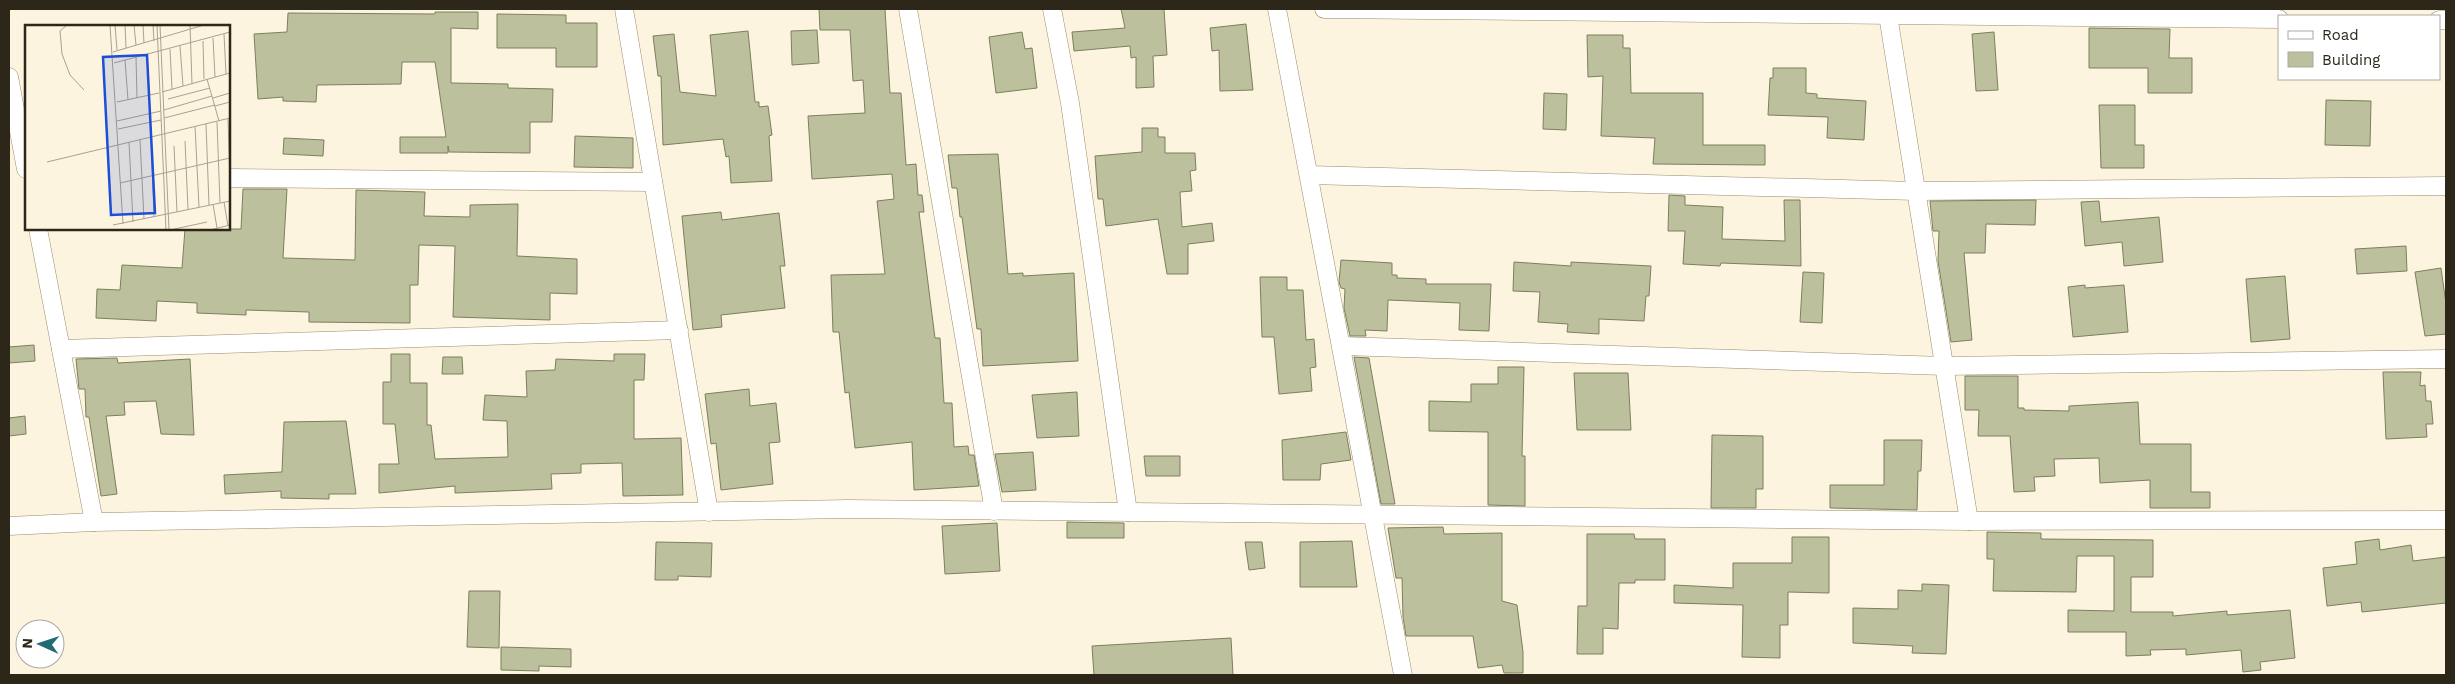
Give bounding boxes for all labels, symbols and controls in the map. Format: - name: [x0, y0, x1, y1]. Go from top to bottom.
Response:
- legend: [2278, 15, 2440, 80]
- inset map: [25, 25, 230, 230]
- text: Road: [2322, 26, 2359, 44]
- text: Building: [2322, 51, 2380, 69]
- north arrow: [15, 619, 65, 669]
- text: N: [19, 638, 35, 649]

